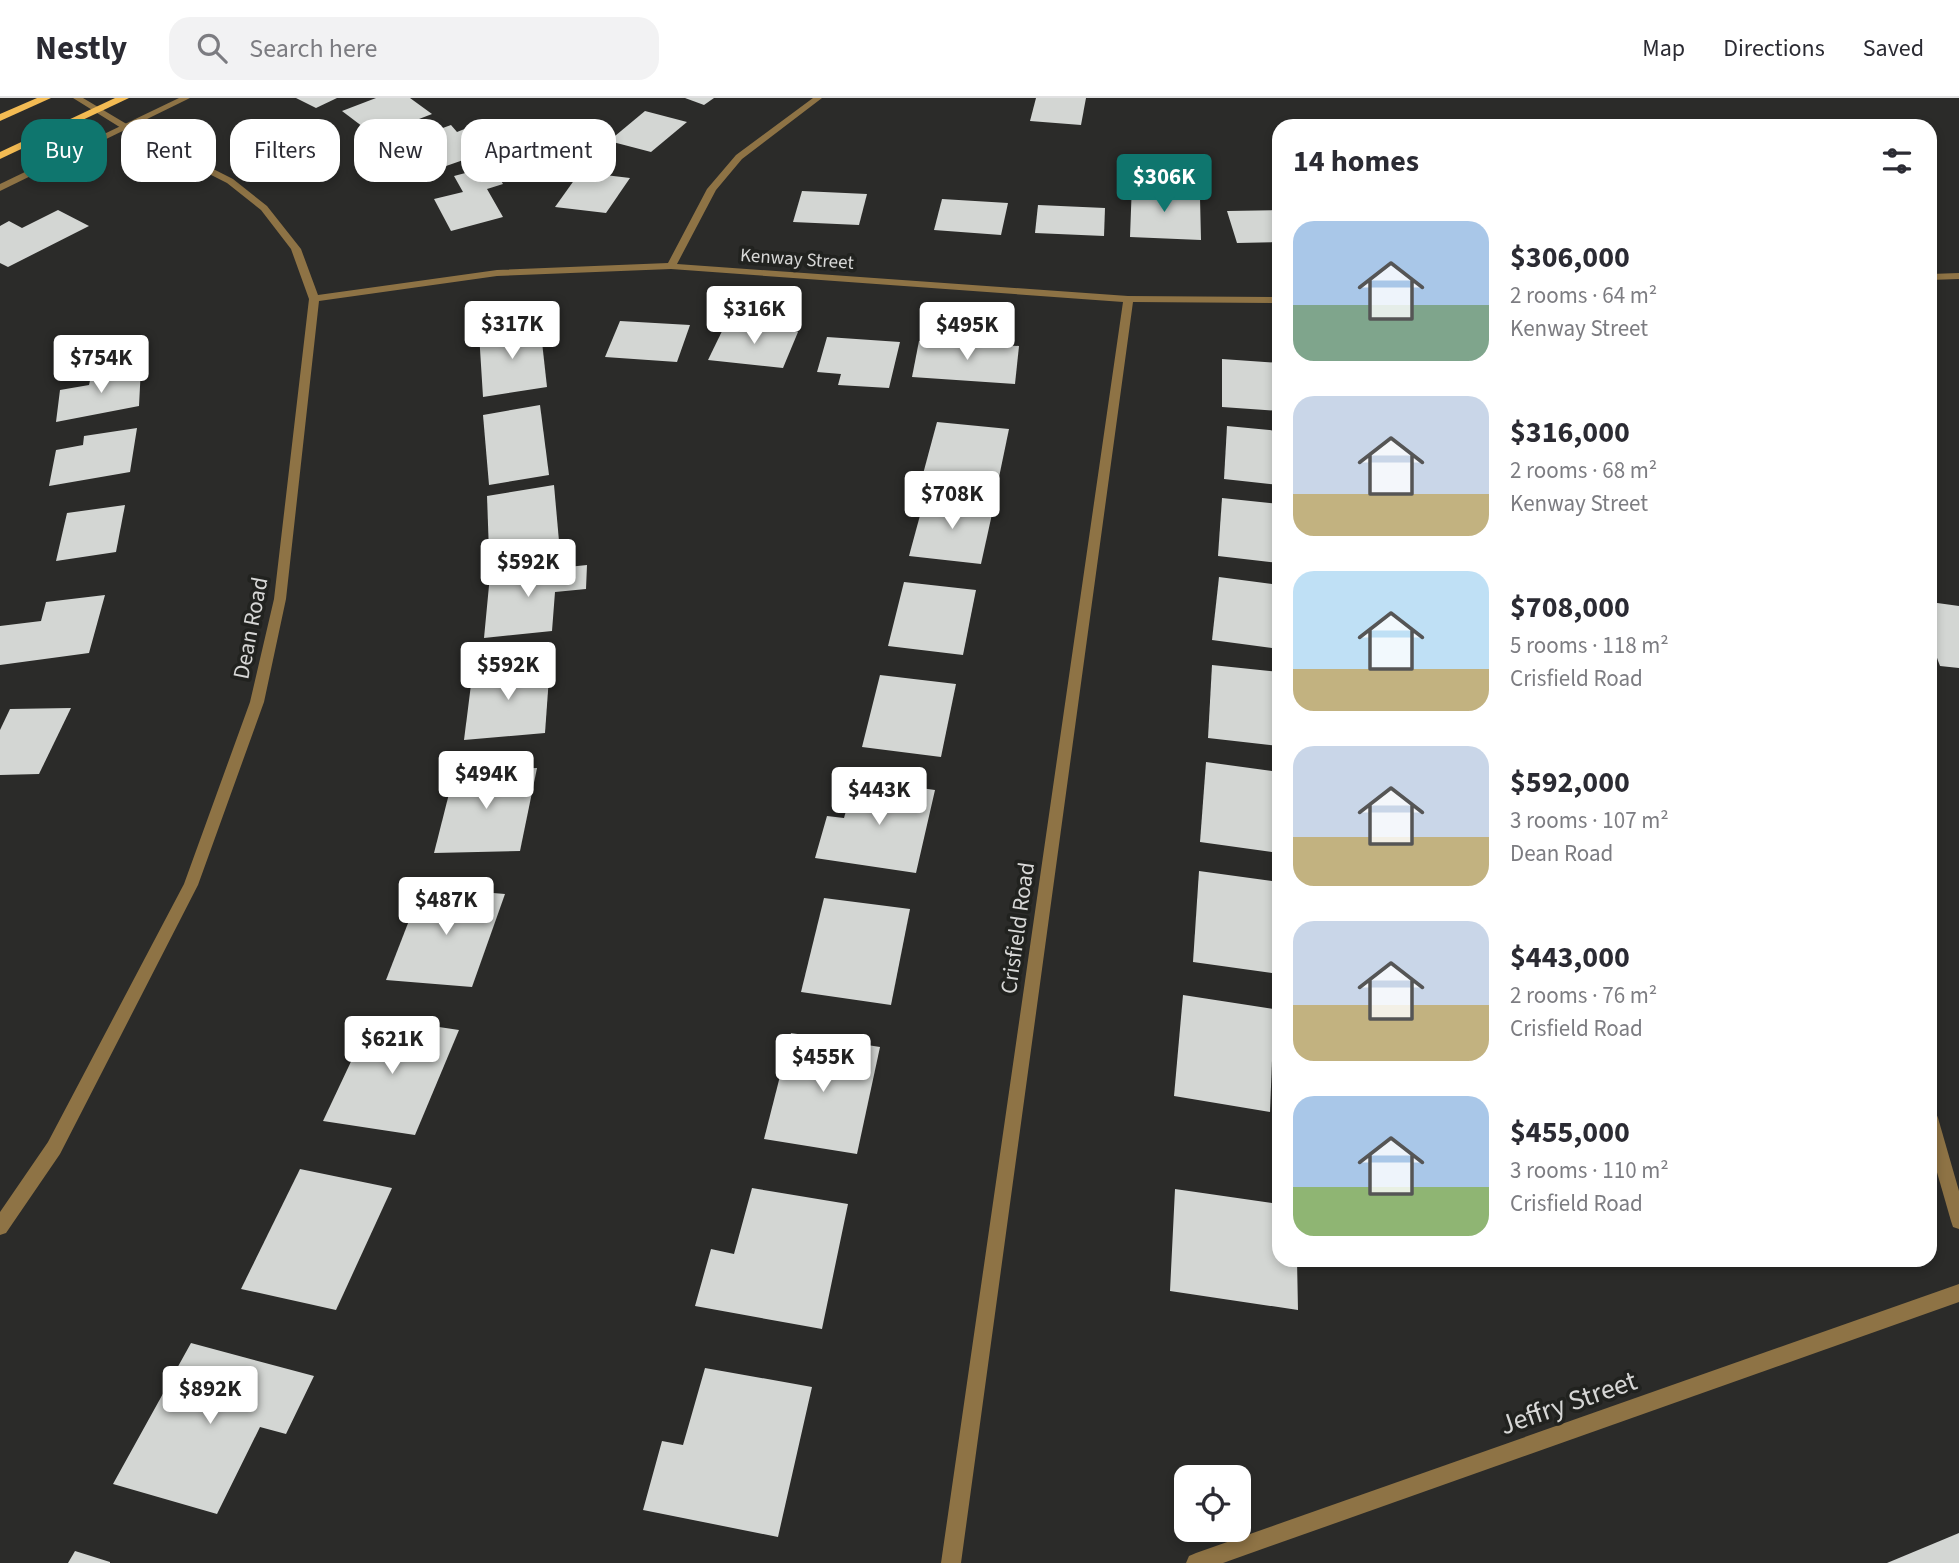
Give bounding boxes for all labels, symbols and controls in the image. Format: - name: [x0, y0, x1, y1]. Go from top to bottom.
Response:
- search box: [169, 17, 659, 80]
- text: Nestly: [35, 25, 127, 72]
- icon: search: [193, 29, 231, 67]
- text: Search here: [249, 30, 377, 67]
- text: Map: [1642, 31, 1685, 66]
- text: Directions: [1723, 31, 1825, 66]
- text: Saved: [1863, 31, 1924, 66]
- chip: Buy: [21, 119, 107, 182]
- chip: Rent: [121, 119, 216, 182]
- chip: Filters: [230, 119, 340, 182]
- chip: New: [354, 119, 447, 182]
- chip: Apartment: [461, 119, 616, 182]
- text: 14 homes: [1293, 140, 1419, 183]
- icon: filters: [1878, 142, 1916, 180]
- pin: $306K: [1115, 155, 1213, 214]
- text: $306K: [1133, 160, 1195, 193]
- text: $306,000: [1510, 236, 1630, 279]
- street label: Kenway Street: [739, 242, 855, 277]
- icon: home: [1349, 249, 1433, 333]
- text: 2 rooms · 64 m²: [1510, 279, 1657, 312]
- pin: $316K: [705, 286, 803, 346]
- text: $316K: [723, 292, 785, 325]
- pin: $317K: [463, 302, 561, 361]
- pin: $495K: [918, 302, 1016, 362]
- text: $317K: [481, 307, 543, 340]
- text: $495K: [936, 308, 998, 341]
- text: Kenway Street: [1510, 312, 1648, 345]
- pin: $754K: [52, 336, 150, 395]
- text: $754K: [70, 341, 132, 374]
- text: $316,000: [1510, 411, 1630, 454]
- icon: home: [1349, 424, 1433, 508]
- text: 2 rooms · 68 m²: [1510, 454, 1657, 487]
- pin: $708K: [903, 472, 1001, 531]
- text: $708K: [921, 477, 983, 510]
- text: Kenway Street: [1510, 487, 1648, 520]
- pin: $592K: [479, 540, 577, 599]
- text: $592K: [497, 545, 559, 578]
- street label: Dean Road: [224, 574, 277, 682]
- text: $708,000: [1510, 586, 1630, 629]
- icon: home: [1349, 599, 1433, 683]
- text: 5 rooms · 118 m²: [1510, 629, 1669, 662]
- pin: $592K: [459, 642, 557, 702]
- text: $592K: [477, 648, 539, 681]
- text: Crisfield Road: [1510, 662, 1643, 695]
- pin: $494K: [437, 752, 535, 811]
- text: $494K: [455, 757, 517, 790]
- text: $592,000: [1510, 761, 1630, 804]
- pin: $443K: [830, 768, 928, 827]
- text: $443K: [848, 773, 910, 806]
- icon: home: [1349, 774, 1433, 858]
- text: 3 rooms · 107 m²: [1510, 804, 1669, 837]
- text: Dean Road: [1510, 837, 1613, 870]
- street label: Crisfield Road: [992, 860, 1043, 996]
- pin: $487K: [397, 878, 495, 937]
- text: $487K: [415, 883, 477, 916]
- text: $443,000: [1510, 936, 1630, 979]
- icon: home: [1349, 949, 1433, 1033]
- text: 2 rooms · 76 m²: [1510, 979, 1657, 1012]
- text: Crisfield Road: [1510, 1012, 1643, 1045]
- pin: $621K: [343, 1016, 441, 1076]
- text: $621K: [361, 1022, 423, 1055]
- pin: $455K: [774, 1034, 872, 1094]
- text: $455K: [792, 1040, 854, 1073]
- text: $455,000: [1510, 1111, 1630, 1154]
- icon: home: [1349, 1124, 1433, 1208]
- text: 3 rooms · 110 m²: [1510, 1154, 1669, 1187]
- text: Crisfield Road: [1510, 1187, 1643, 1220]
- street label: Jeffry Street: [1494, 1361, 1643, 1445]
- pin: $892K: [161, 1366, 259, 1426]
- text: $892K: [179, 1372, 241, 1405]
- map controls: [1174, 1465, 1251, 1542]
- button: locate: [1174, 1465, 1251, 1542]

